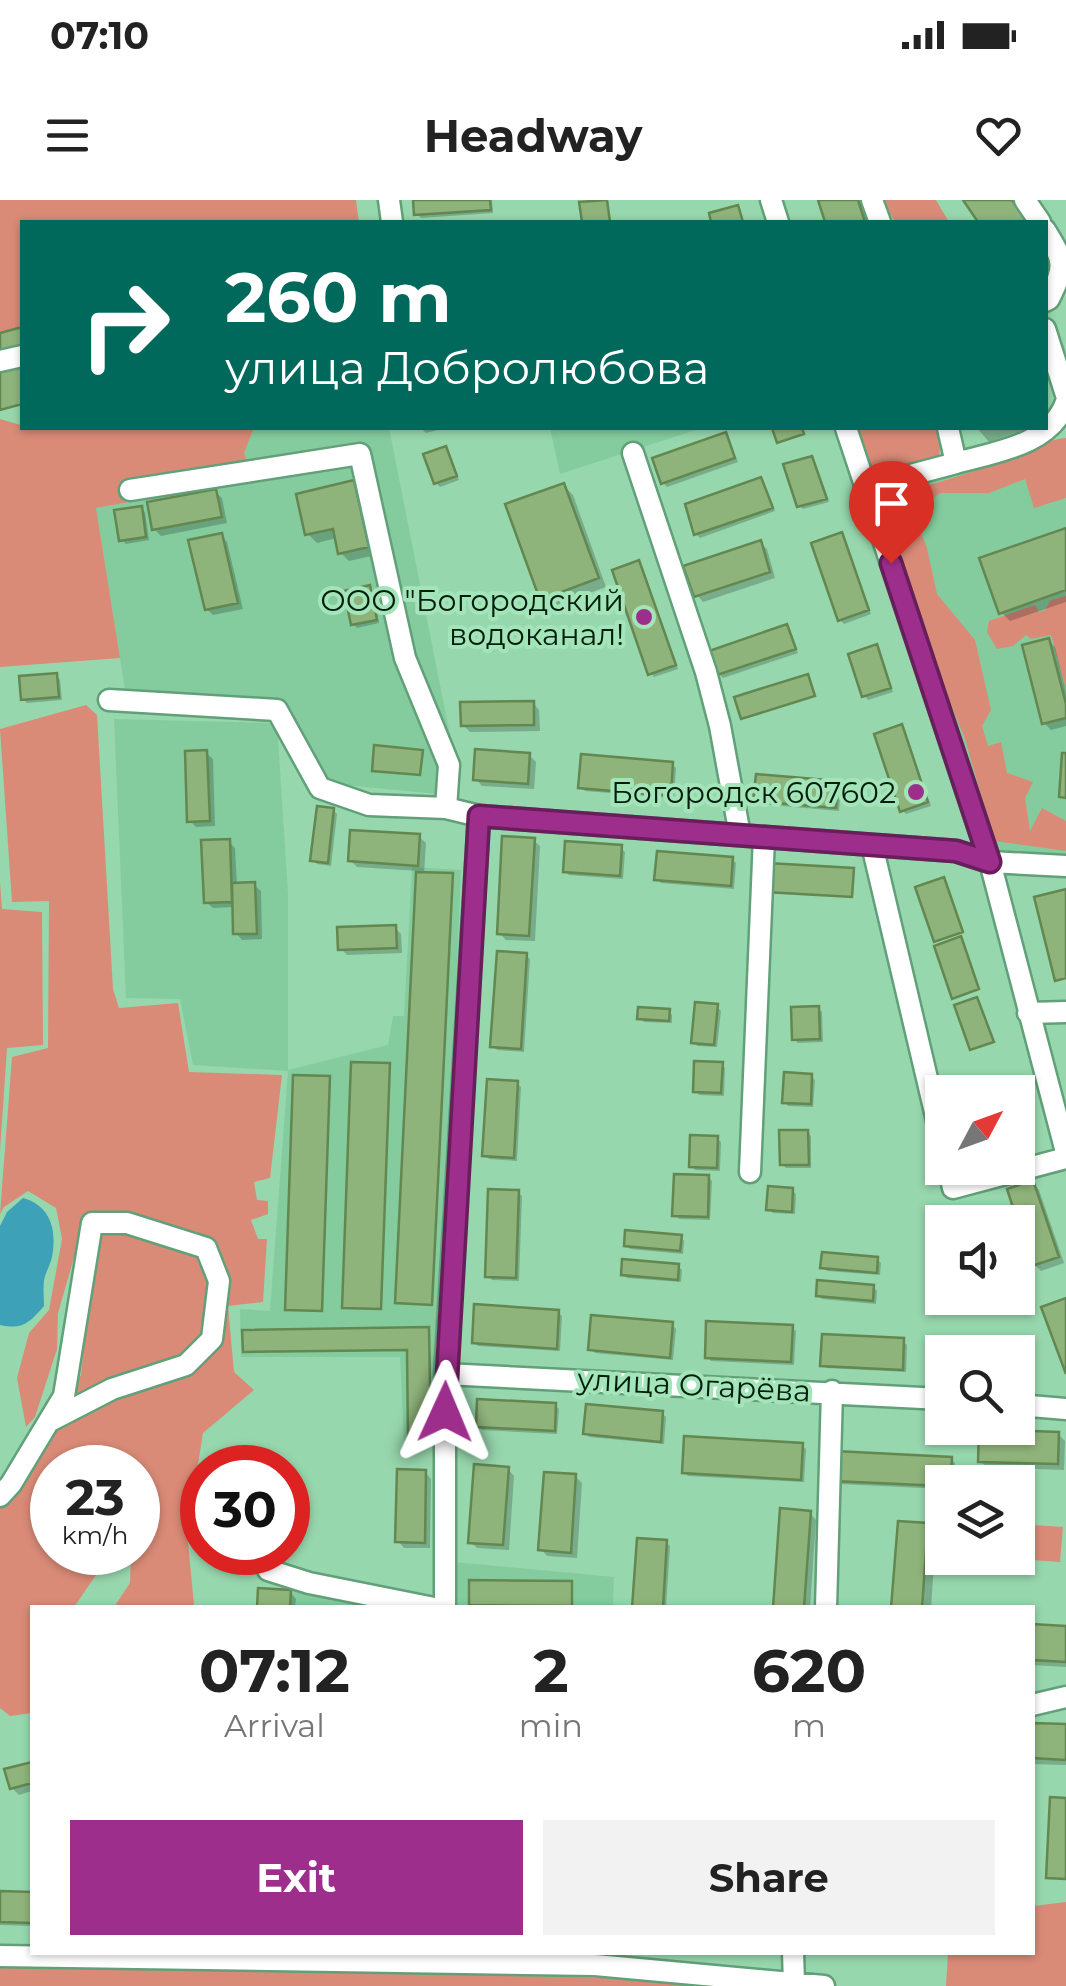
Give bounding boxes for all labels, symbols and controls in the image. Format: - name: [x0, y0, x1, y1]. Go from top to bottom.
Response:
- text: 07:10: [50, 12, 149, 59]
- icon: menu: [40, 108, 95, 163]
- text: Headway: [424, 108, 642, 163]
- icon: heart: [971, 108, 1026, 163]
- text: 260 m: [225, 254, 452, 340]
- icon: right: [60, 260, 190, 390]
- text: улица Добролюбова: [225, 340, 709, 395]
- pin: [849, 461, 934, 564]
- icon: arrive: [864, 476, 919, 531]
- place label: ООО "Богородский водоканал!: [320, 582, 624, 653]
- marker: ООО "Богородский водоканал!: [633, 606, 655, 628]
- place label: Богородск 607602: [611, 774, 896, 811]
- marker: Богородск 607602: [905, 781, 927, 803]
- north arrow: [925, 1075, 1035, 1185]
- map controls: [925, 1075, 1035, 1575]
- button: sound: [925, 1205, 1035, 1315]
- button: search: [925, 1335, 1035, 1445]
- position arrow: [393, 1360, 497, 1464]
- street label: улица Огарёва: [575, 1360, 812, 1410]
- speed limit sign: 30: [180, 1445, 310, 1575]
- button: layers: [925, 1465, 1035, 1575]
- text: 23: [65, 1467, 125, 1528]
- text: km/h: [62, 1520, 128, 1550]
- text: 07:12: [199, 1634, 350, 1707]
- text: 2: [533, 1634, 569, 1707]
- text: 620: [752, 1634, 866, 1707]
- text: Arrival: [224, 1706, 325, 1745]
- text: min: [519, 1706, 583, 1745]
- text: m: [792, 1706, 826, 1745]
- button: Exit: [70, 1820, 523, 1935]
- button: Share: [543, 1820, 995, 1935]

